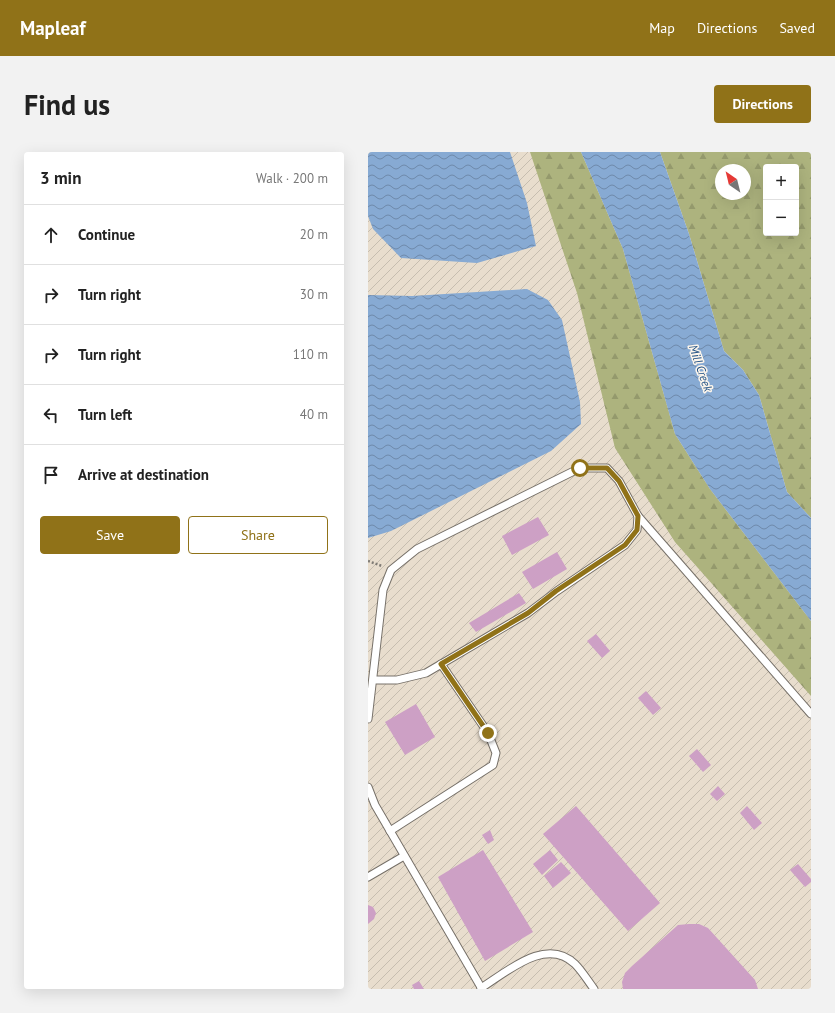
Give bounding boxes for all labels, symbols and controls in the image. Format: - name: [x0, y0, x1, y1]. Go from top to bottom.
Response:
- text: Mapleaf: [20, 16, 86, 40]
- text: Map: [649, 19, 675, 37]
- text: Directions: [697, 19, 757, 37]
- text: Saved: [779, 19, 815, 37]
- button: Directions: [714, 85, 811, 123]
- text: Find us: [24, 86, 110, 123]
- north arrow: [715, 164, 751, 200]
- map controls: [763, 164, 799, 236]
- button: +: [763, 164, 799, 200]
- text: 3 min: [40, 167, 81, 189]
- text: Walk · 200 m: [256, 170, 328, 187]
- button: −: [763, 200, 799, 236]
- icon: ahead: [40, 224, 62, 246]
- text: Continue: [78, 225, 135, 244]
- text: 20 m: [300, 226, 328, 243]
- icon: right: [40, 284, 62, 306]
- text: Turn right: [78, 285, 141, 304]
- text: 30 m: [300, 286, 328, 303]
- water label: Mill Creek: [686, 343, 716, 394]
- icon: right: [40, 344, 62, 366]
- text: Turn right: [78, 345, 141, 364]
- text: 110 m: [293, 346, 328, 363]
- icon: left: [40, 404, 62, 426]
- text: Turn left: [78, 405, 132, 424]
- text: 40 m: [300, 406, 328, 423]
- route start: [571, 459, 589, 477]
- icon: arrive: [40, 464, 62, 486]
- text: Arrive at destination: [78, 465, 209, 484]
- button: Save: [40, 516, 180, 554]
- button: Share: [188, 516, 328, 554]
- route end: [479, 724, 497, 742]

